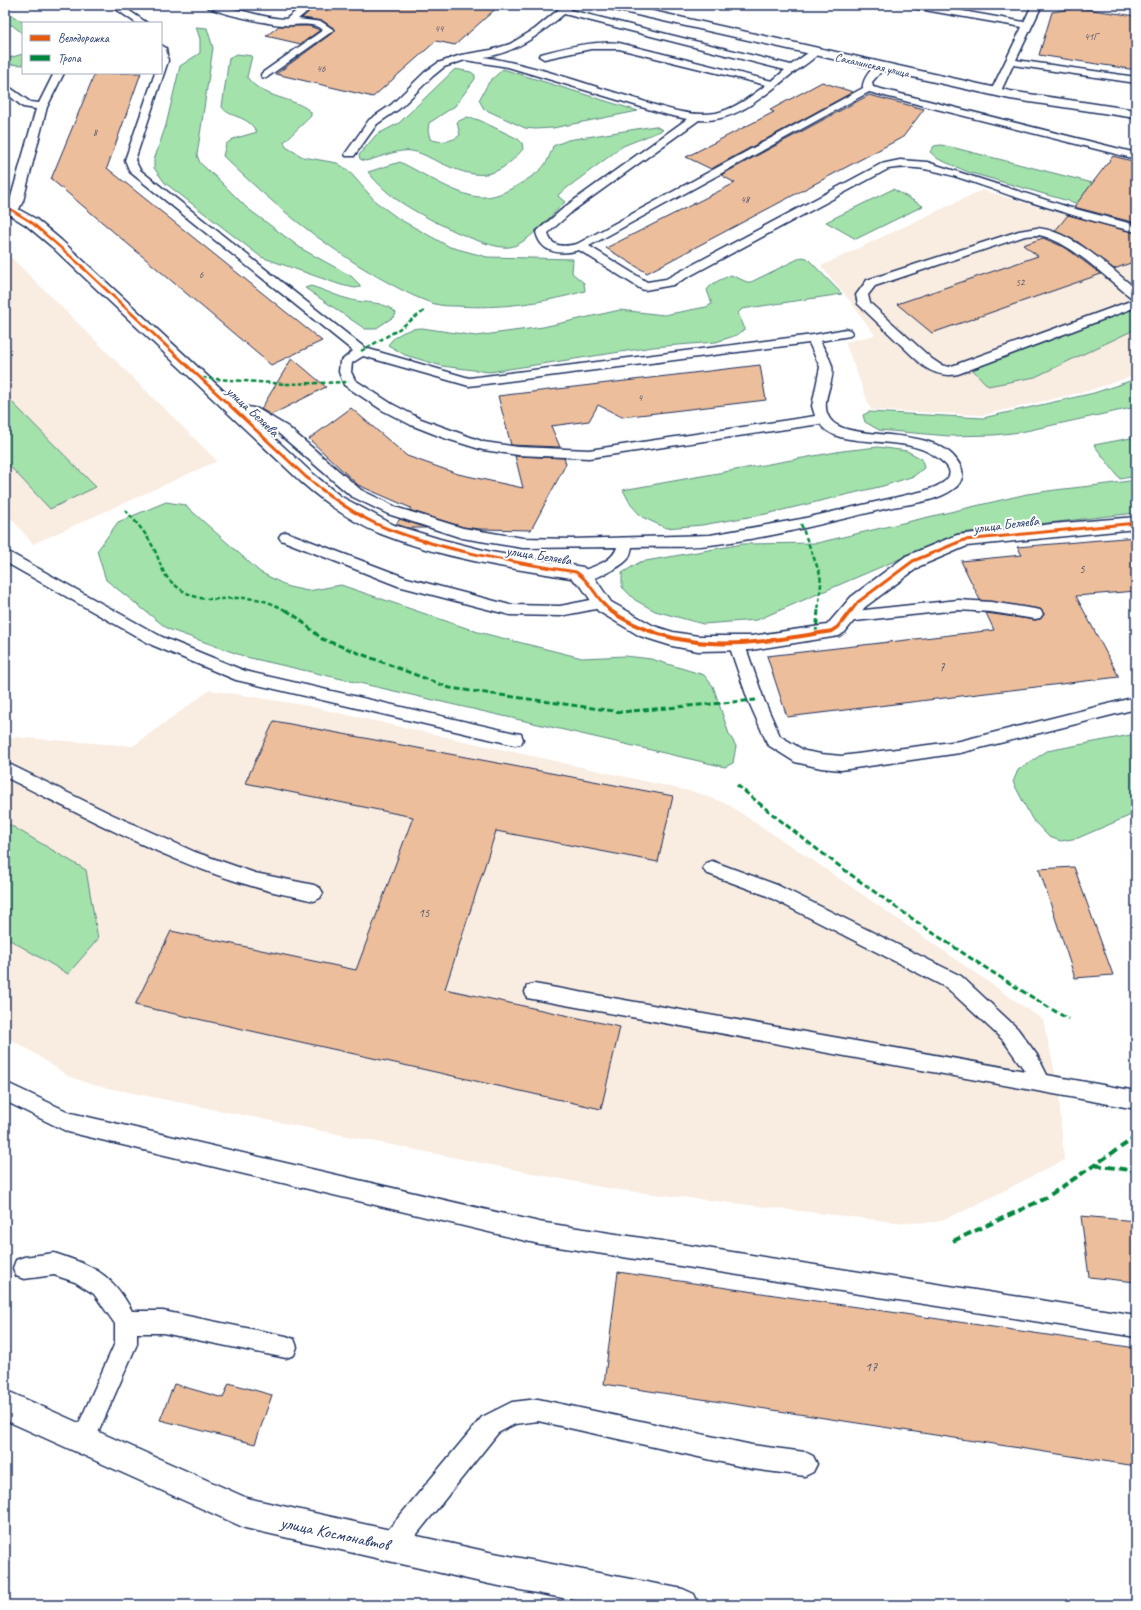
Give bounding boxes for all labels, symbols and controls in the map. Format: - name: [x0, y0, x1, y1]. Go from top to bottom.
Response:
- legend: [22, 22, 162, 74]
- house number: 44: [435, 22, 445, 35]
- text: Велодорожка: [58, 30, 110, 46]
- house number: 41Г: [1084, 30, 1100, 43]
- street label: Сахалинская улица: [833, 49, 912, 82]
- text: Тропа: [58, 50, 82, 66]
- house number: 46: [317, 62, 326, 75]
- house number: 8: [93, 126, 99, 139]
- house number: 48: [741, 193, 751, 206]
- house number: 6: [199, 268, 204, 281]
- house number: 52: [1016, 276, 1026, 289]
- street label: улица Беляева: [222, 382, 283, 441]
- house number: 4: [638, 391, 644, 404]
- street label: улица Беляева: [971, 512, 1041, 537]
- street label: улица Беляева: [504, 542, 574, 569]
- house number: 5: [1079, 561, 1085, 577]
- house number: 7: [939, 659, 945, 675]
- house number: 15: [419, 905, 430, 921]
- house number: 17: [865, 1358, 878, 1375]
- street label: улица Космонавтов: [278, 1512, 394, 1556]

